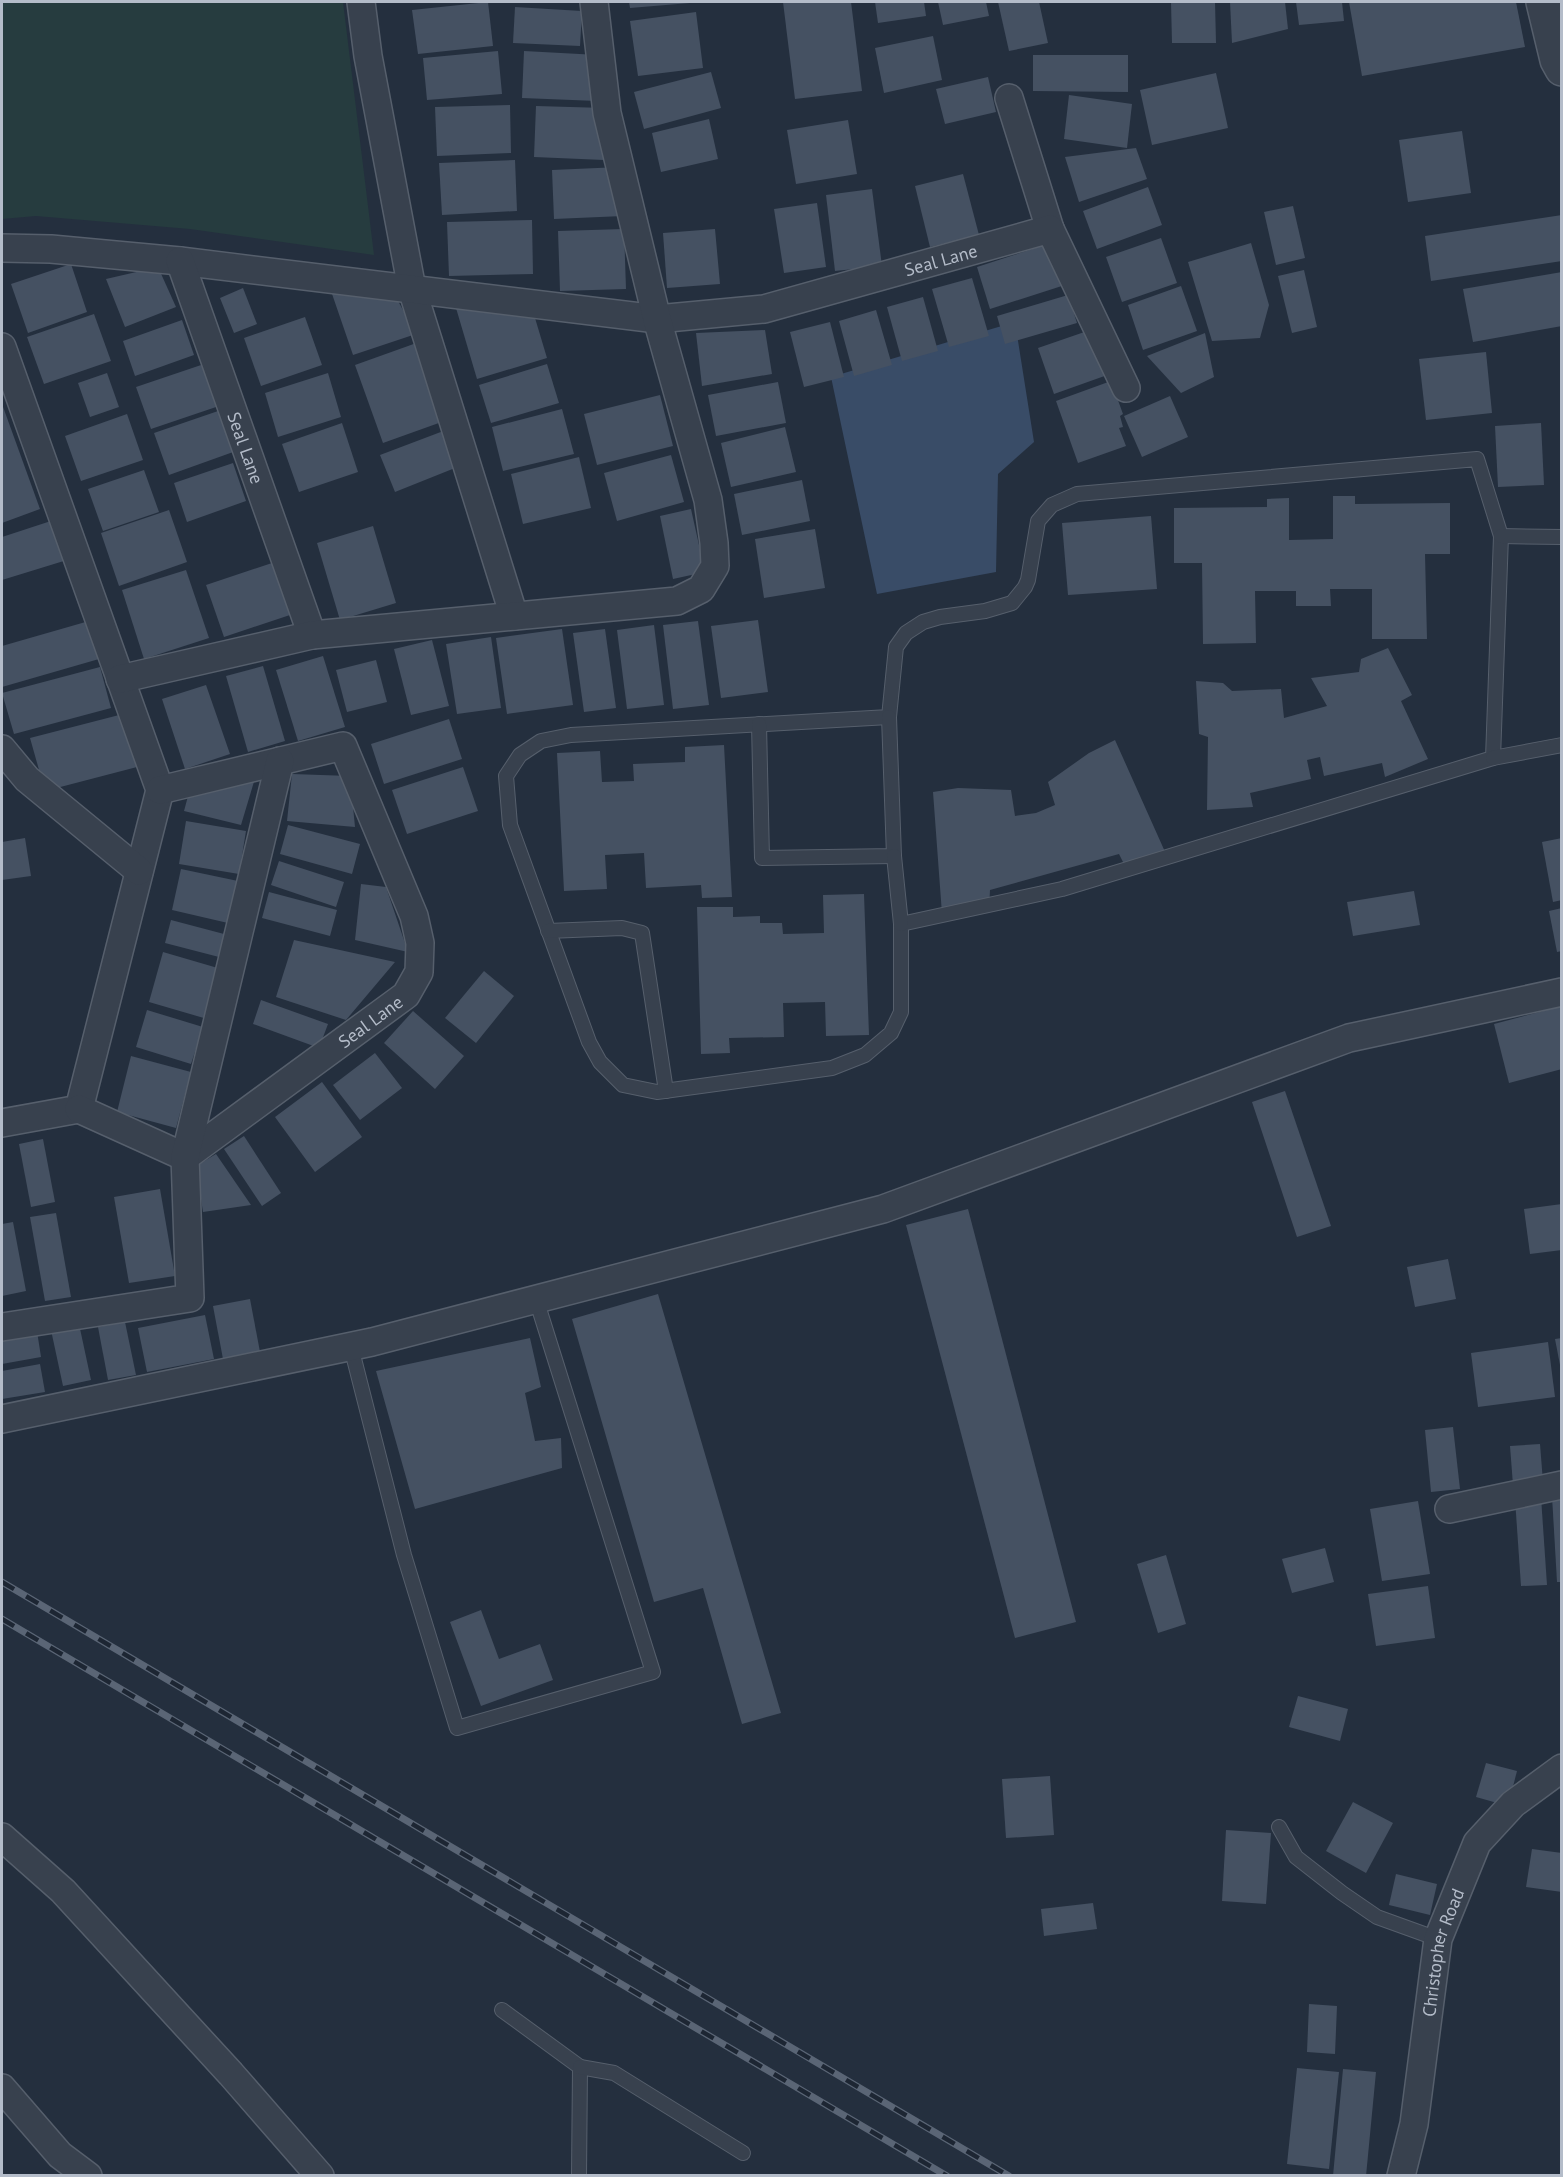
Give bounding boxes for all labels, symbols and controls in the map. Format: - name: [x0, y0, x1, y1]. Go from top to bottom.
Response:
- street label: Seal Lane: [902, 238, 980, 281]
- street label: Seal Lane: [223, 409, 269, 487]
- street label: Seal Lane: [333, 990, 407, 1053]
- street label: Christopher Road: [1417, 1885, 1469, 2018]

